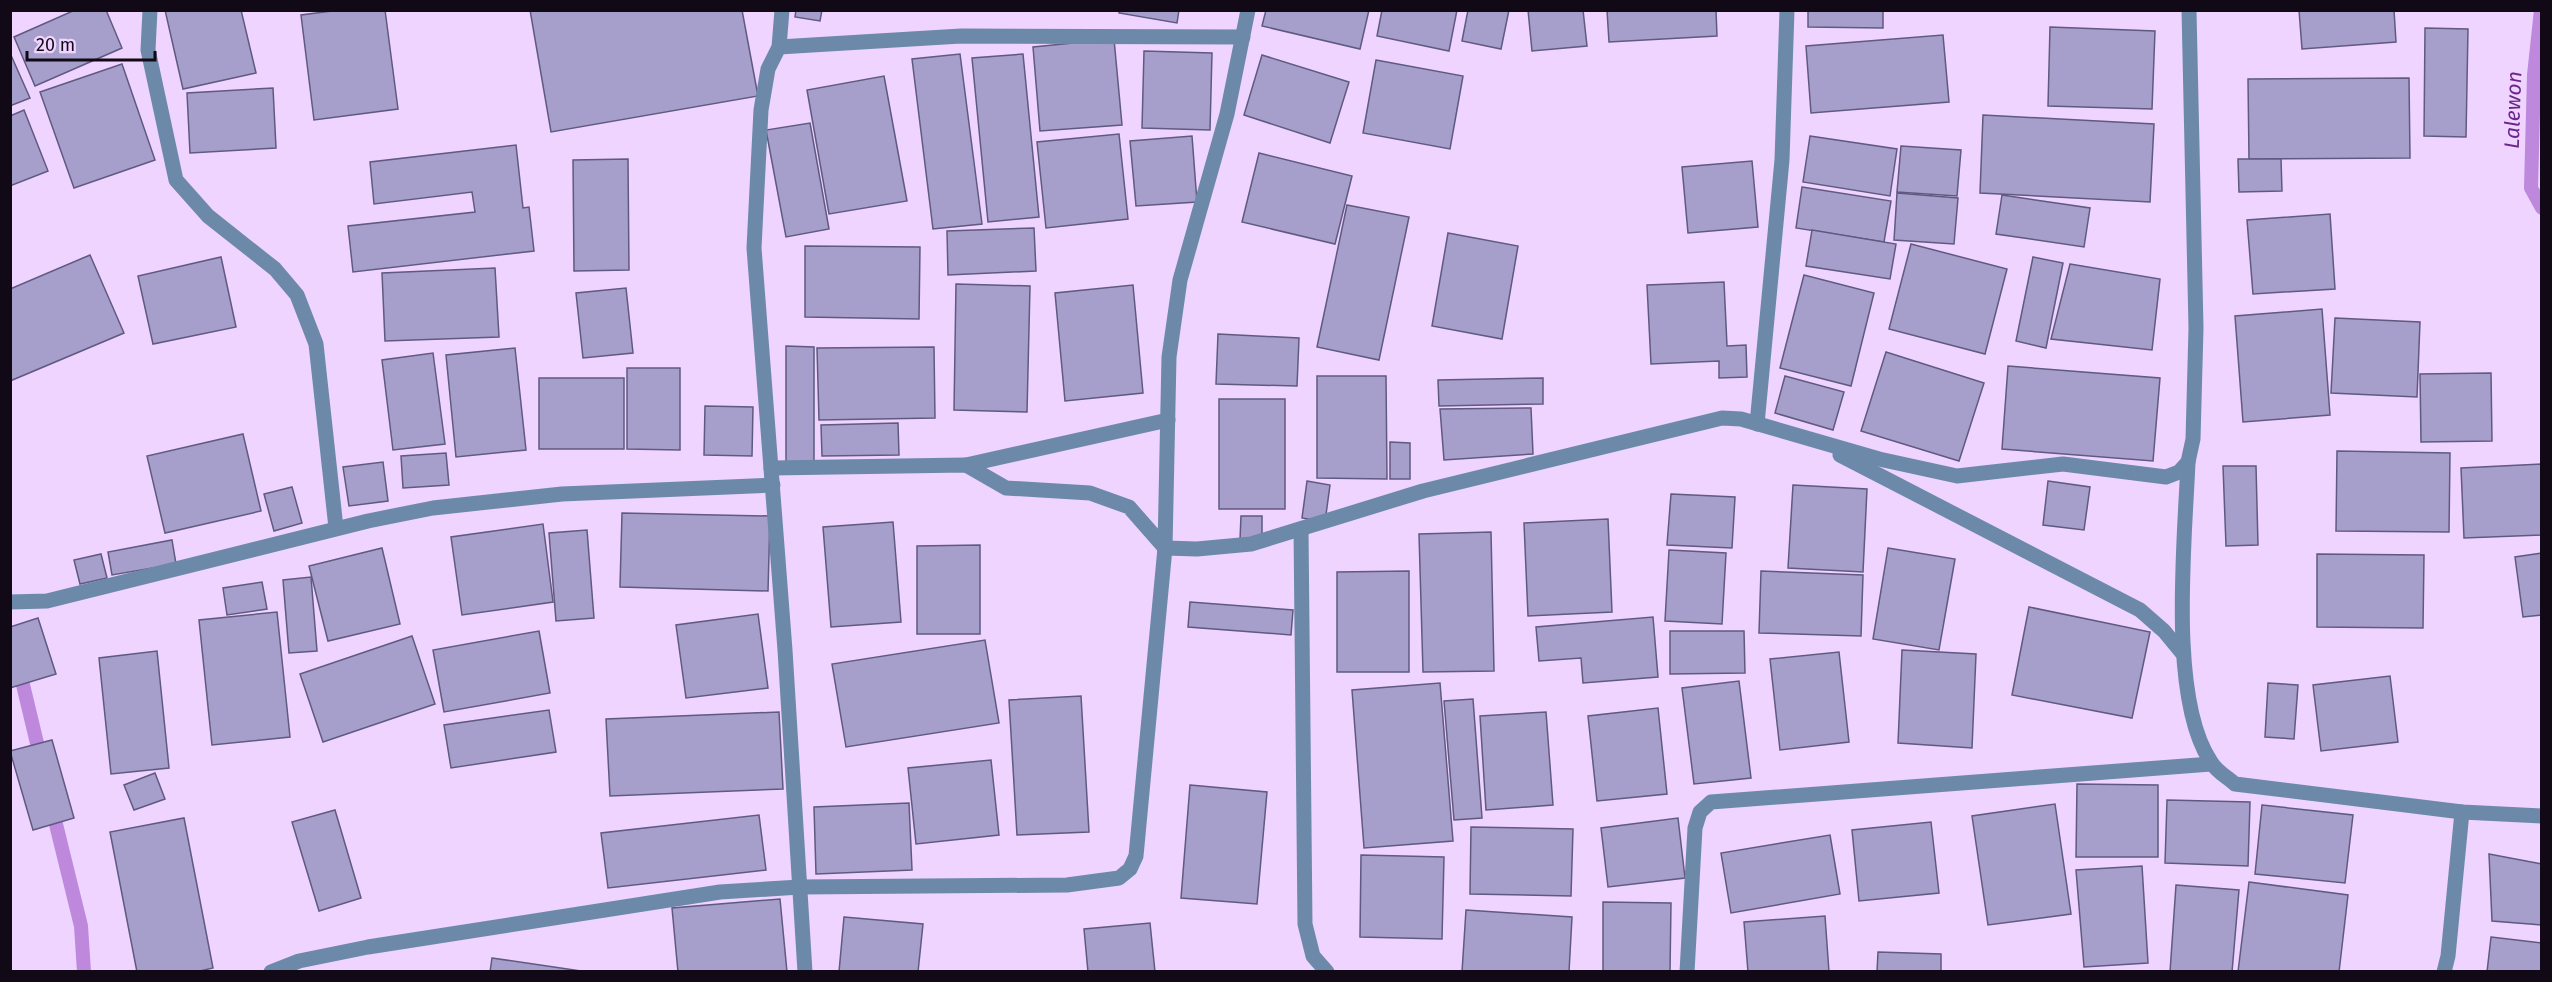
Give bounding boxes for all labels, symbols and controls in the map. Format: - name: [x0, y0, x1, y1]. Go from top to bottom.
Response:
- scale bar: [27, 24, 154, 62]
- text: 20 m: [36, 34, 75, 56]
- water label: Lalewon: [2499, 71, 2527, 149]

